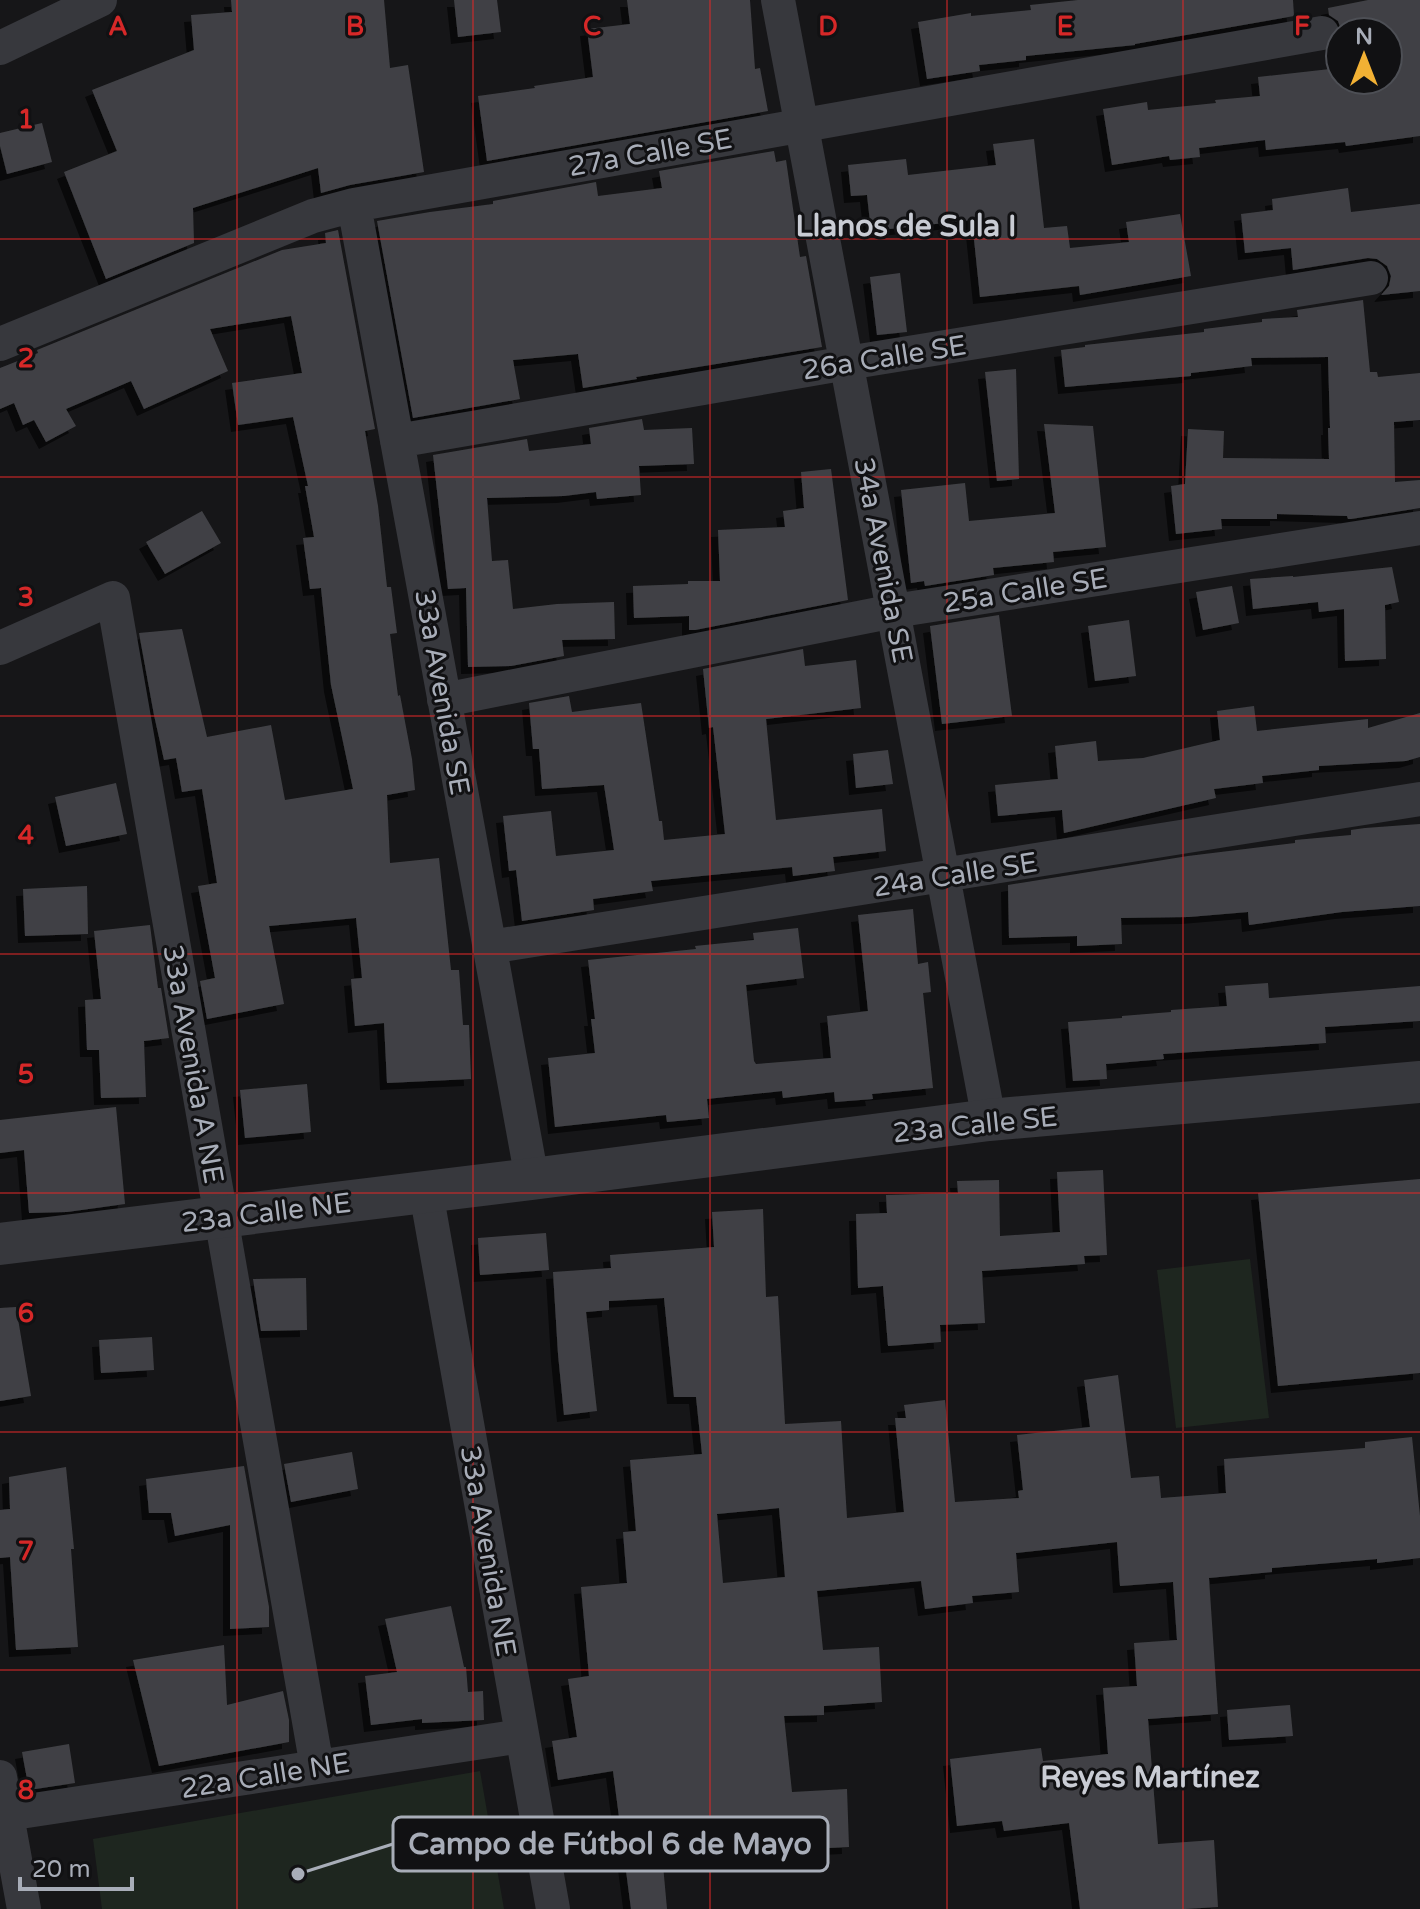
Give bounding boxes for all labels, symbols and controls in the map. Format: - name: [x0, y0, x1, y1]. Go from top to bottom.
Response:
- text: A: [108, 11, 128, 42]
- text: B: [346, 11, 364, 42]
- text: C: [583, 11, 601, 42]
- text: D: [818, 11, 838, 42]
- text: E: [1057, 11, 1073, 42]
- text: F: [1294, 11, 1310, 42]
- north arrow: [1324, 16, 1404, 96]
- text: N: [1355, 24, 1373, 50]
- text: 1: [18, 104, 34, 135]
- street label: 27a Calle SE: [566, 122, 735, 184]
- district label: Llanos de Sula I: [795, 208, 1017, 245]
- street label: 26a Calle SE: [800, 328, 969, 388]
- text: 2: [18, 343, 34, 374]
- street label: 34a Avenida SE: [846, 455, 920, 666]
- street label: 25a Calle SE: [941, 561, 1110, 621]
- text: 3: [18, 582, 34, 613]
- street label: 33a Avenida SE: [407, 587, 477, 798]
- text: 4: [18, 820, 34, 851]
- street label: 24a Calle SE: [871, 845, 1040, 905]
- street label: 33a Avenida A NE: [155, 942, 231, 1186]
- text: 5: [18, 1059, 34, 1090]
- street label: 23a Calle SE: [891, 1099, 1059, 1151]
- street label: 23a Calle NE: [179, 1186, 353, 1240]
- text: 6: [18, 1298, 34, 1329]
- street label: 33a Avenida NE: [453, 1443, 523, 1659]
- text: 7: [18, 1536, 34, 1567]
- street label: 22a Calle NE: [178, 1746, 352, 1806]
- district label: Reyes Martínez: [1040, 1759, 1260, 1796]
- text: 8: [18, 1775, 34, 1806]
- callout: Campo de Fútbol 6 de Mayo: [393, 1817, 828, 1871]
- text: Campo de Fútbol 6 de Mayo: [408, 1826, 812, 1863]
- scale bar: [20, 1841, 132, 1891]
- text: 20 m: [32, 1855, 90, 1884]

